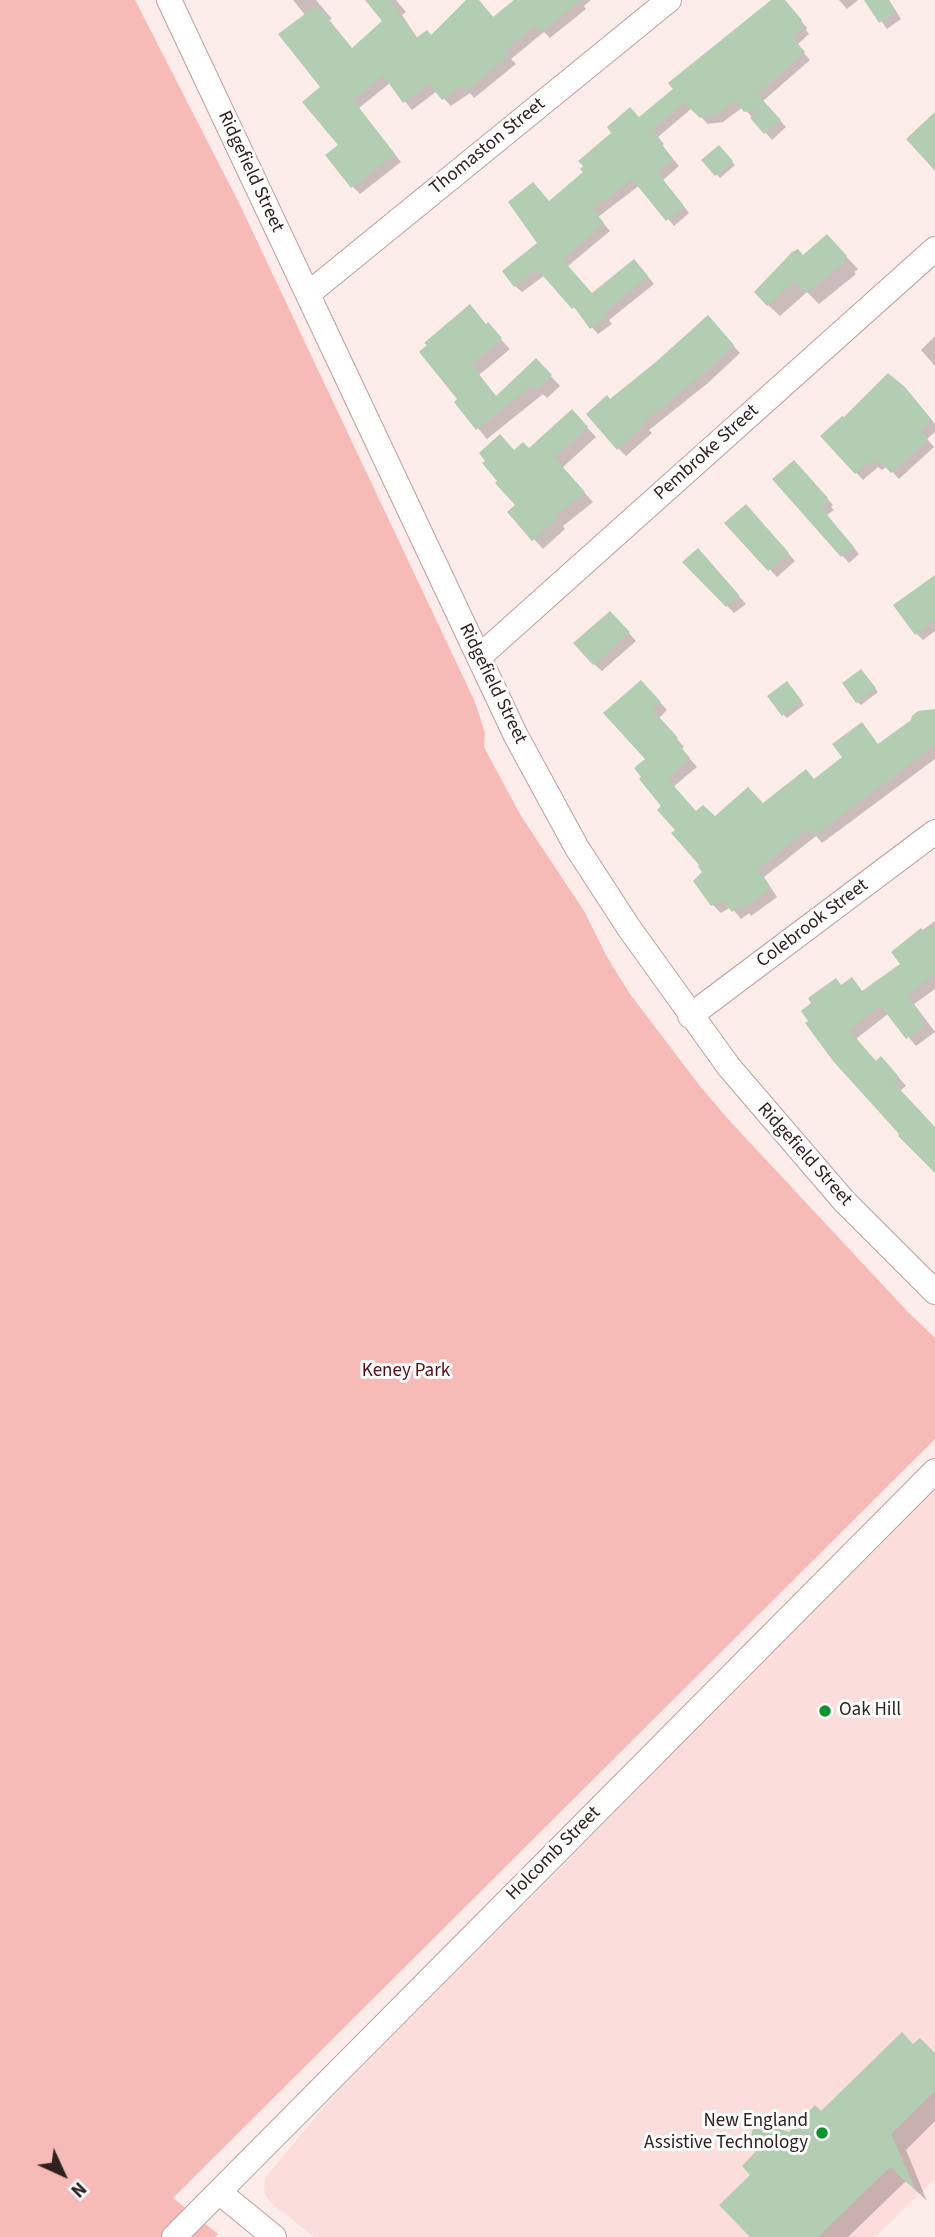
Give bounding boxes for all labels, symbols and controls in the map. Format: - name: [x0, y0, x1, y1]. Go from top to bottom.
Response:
- street label: Thomaston Street: [426, 93, 550, 201]
- street label: Ridgefield Street: [212, 108, 288, 236]
- street label: Pembroke Street: [650, 400, 764, 506]
- street label: Ridgefield Street: [453, 620, 531, 748]
- street label: Colebrook Street: [753, 875, 873, 973]
- street label: Ridgefield Street: [752, 1099, 856, 1211]
- park label: Keney Park: [362, 1361, 450, 1383]
- place label: Oak Hill: [839, 1700, 901, 1722]
- marker: Oak Hill: [817, 1703, 833, 1719]
- street label: Holcomb Street: [502, 1802, 606, 1906]
- place label: New England Assistive Technology: [644, 2111, 808, 2155]
- marker: New England Assistive Technology: [814, 2125, 830, 2141]
- north arrow: [28, 2139, 98, 2209]
- text: N: [64, 2175, 92, 2203]

